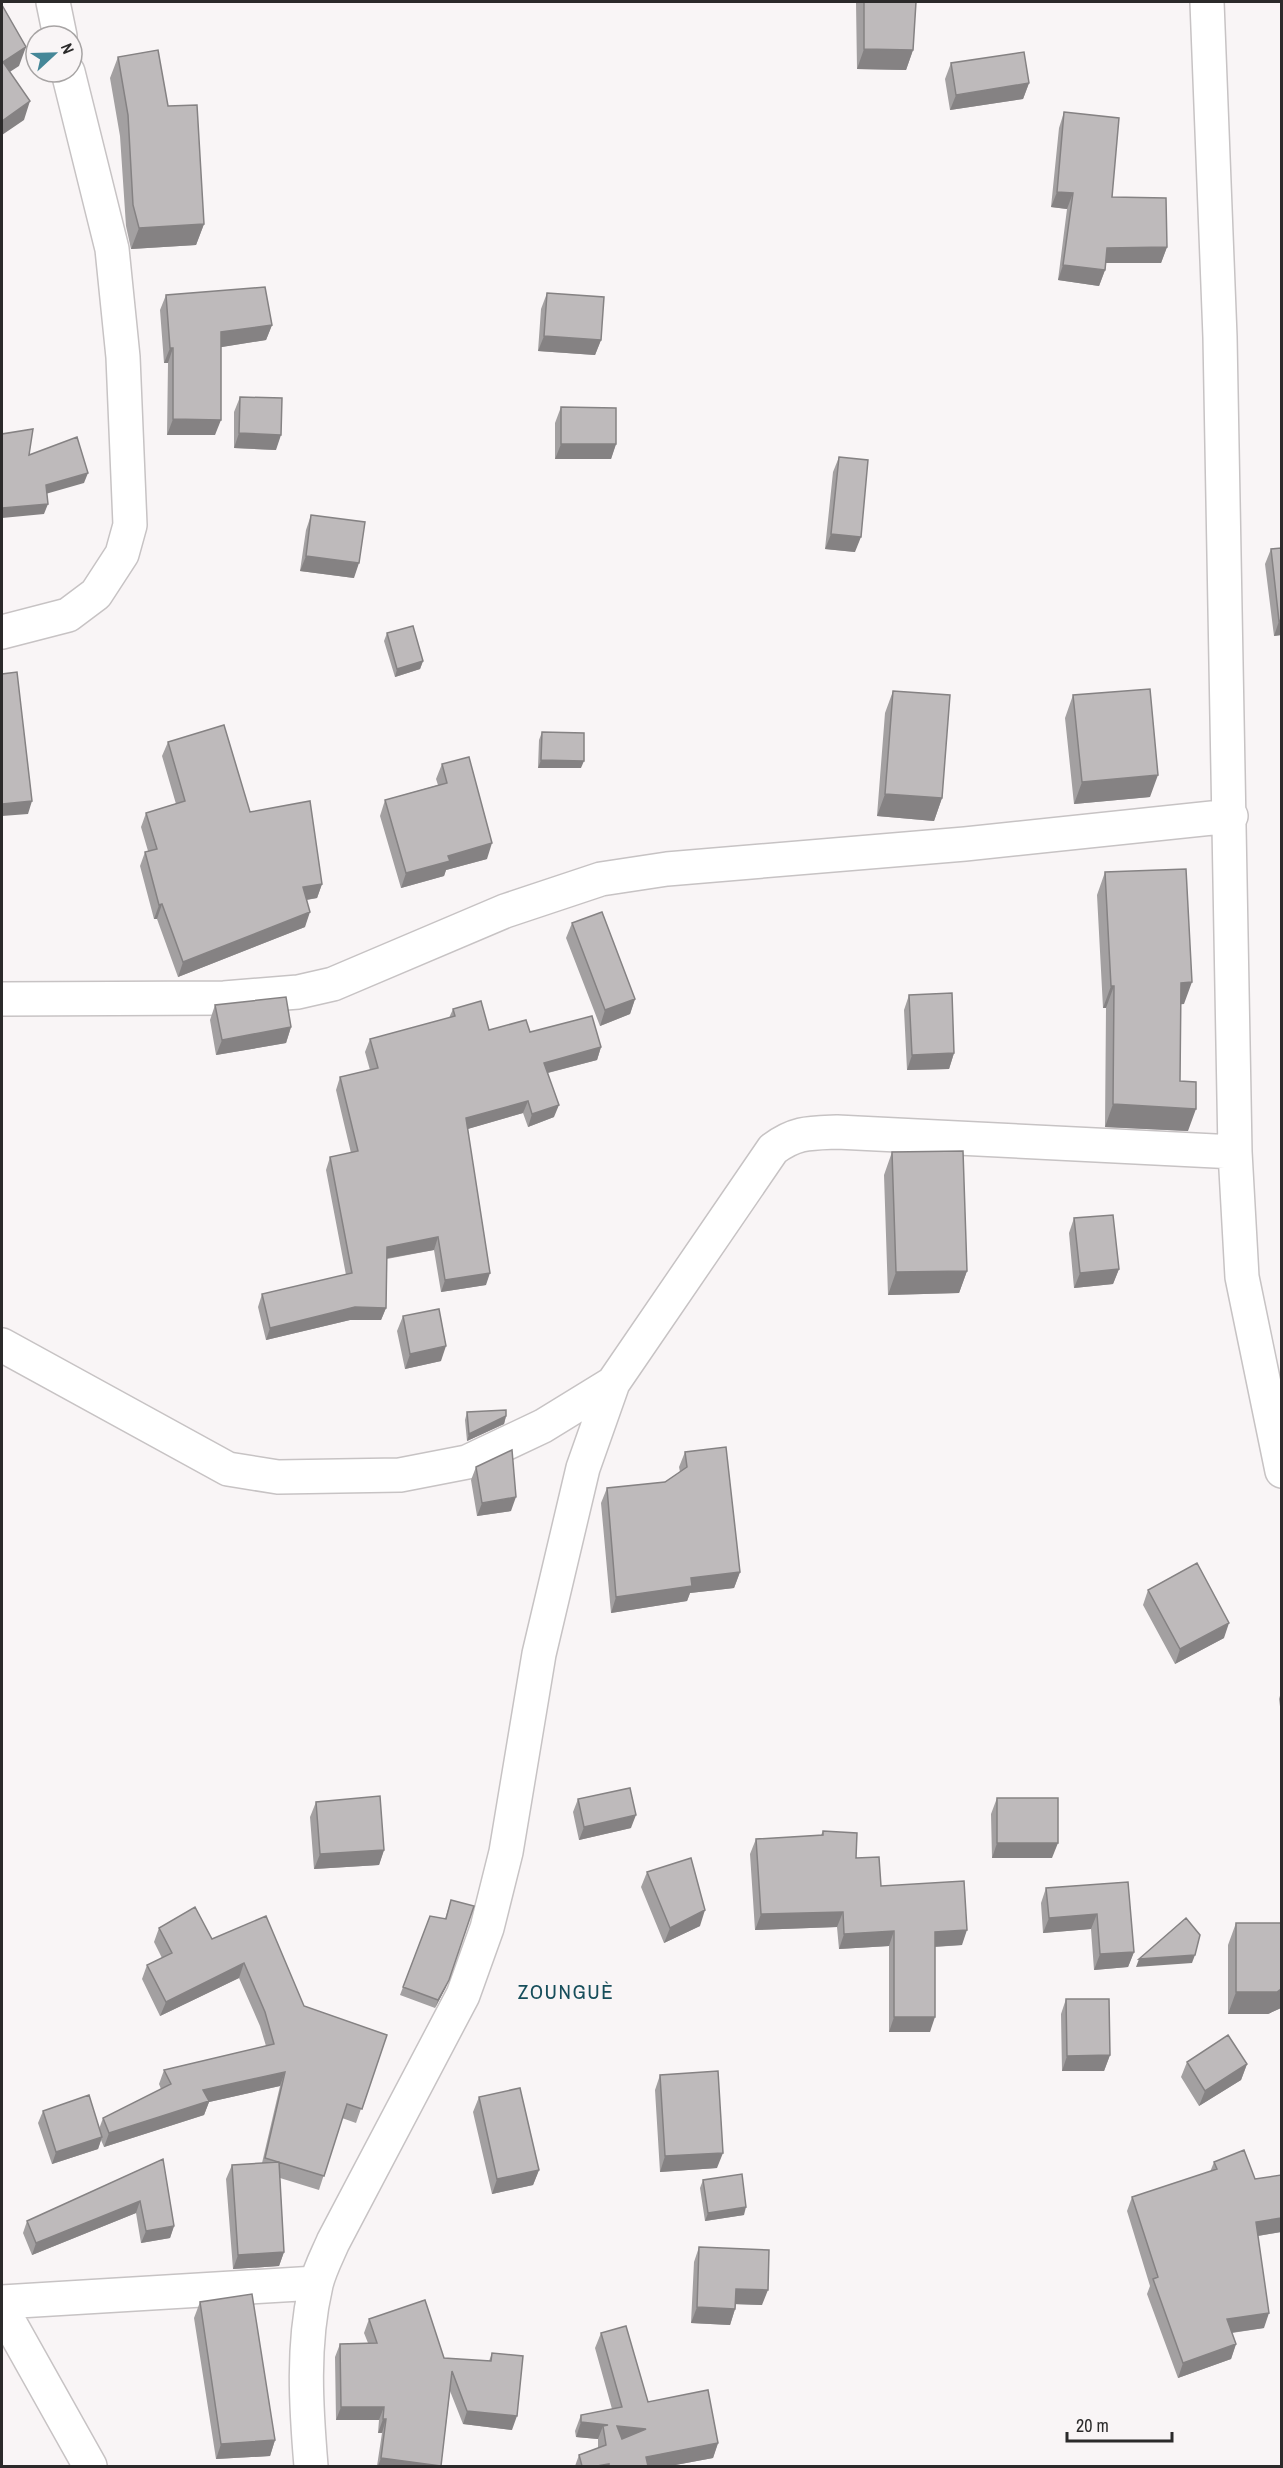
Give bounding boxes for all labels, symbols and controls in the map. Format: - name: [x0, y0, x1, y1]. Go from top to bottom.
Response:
- north arrow: [24, 24, 84, 84]
- text: N: [56, 40, 80, 57]
- district label: ZOUNGUÈ: [518, 1977, 614, 2006]
- scale bar: [1067, 2405, 1172, 2443]
- text: 20 m: [1076, 2413, 1109, 2438]

